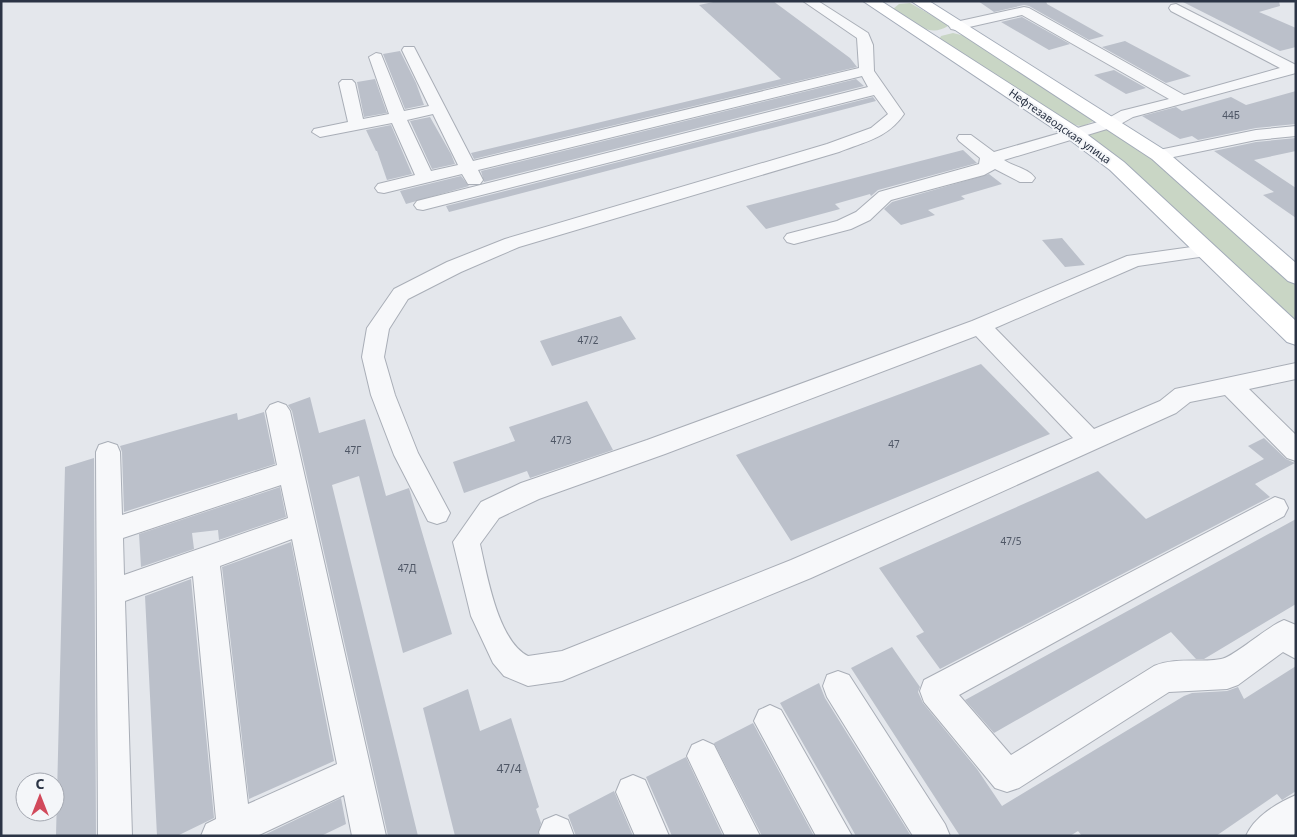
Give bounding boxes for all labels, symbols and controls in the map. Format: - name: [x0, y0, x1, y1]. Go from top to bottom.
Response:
- street label: Нефтезаводская улица: [1006, 85, 1114, 167]
- house number: 44Б: [1222, 108, 1240, 122]
- house number: 47/2: [578, 333, 599, 347]
- house number: 47/3: [551, 433, 572, 447]
- house number: 47: [888, 437, 900, 451]
- house number: 47Г: [345, 443, 361, 457]
- house number: 47/5: [1001, 534, 1022, 548]
- house number: 47Д: [398, 561, 417, 575]
- house number: 47/4: [496, 760, 522, 777]
- north arrow: [15, 772, 65, 822]
- text: С: [35, 774, 45, 793]

